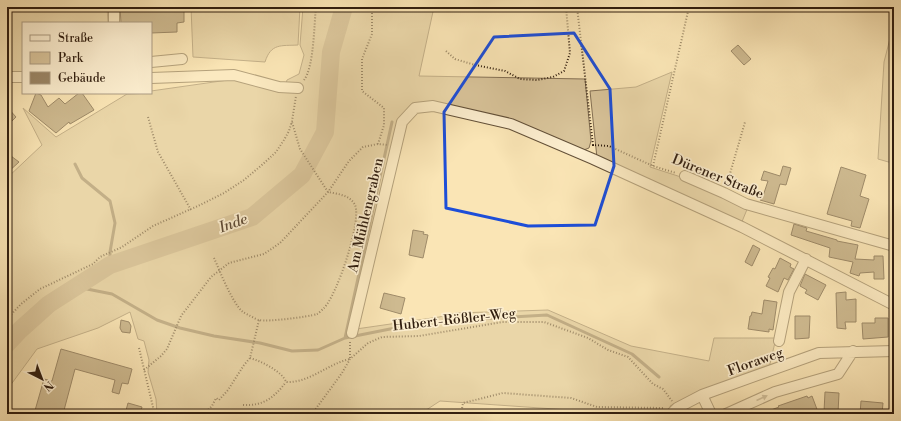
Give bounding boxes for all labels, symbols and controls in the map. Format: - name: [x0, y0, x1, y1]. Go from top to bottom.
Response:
- legend: [22, 22, 152, 94]
- text: Straße: [58, 31, 93, 46]
- text: Park: [58, 51, 84, 66]
- text: Gebäude: [58, 71, 106, 86]
- street label: Dürener Straße: [669, 150, 766, 203]
- street label: Am Mühlengraben: [344, 156, 388, 275]
- water label: Inde: [215, 210, 250, 238]
- street label: Hubert-Rößler-Weg: [392, 304, 517, 335]
- street label: Floraweg: [725, 343, 786, 380]
- north arrow: [22, 359, 62, 399]
- text: N: [40, 378, 56, 394]
- one-way arrow: [756, 395, 767, 401]

